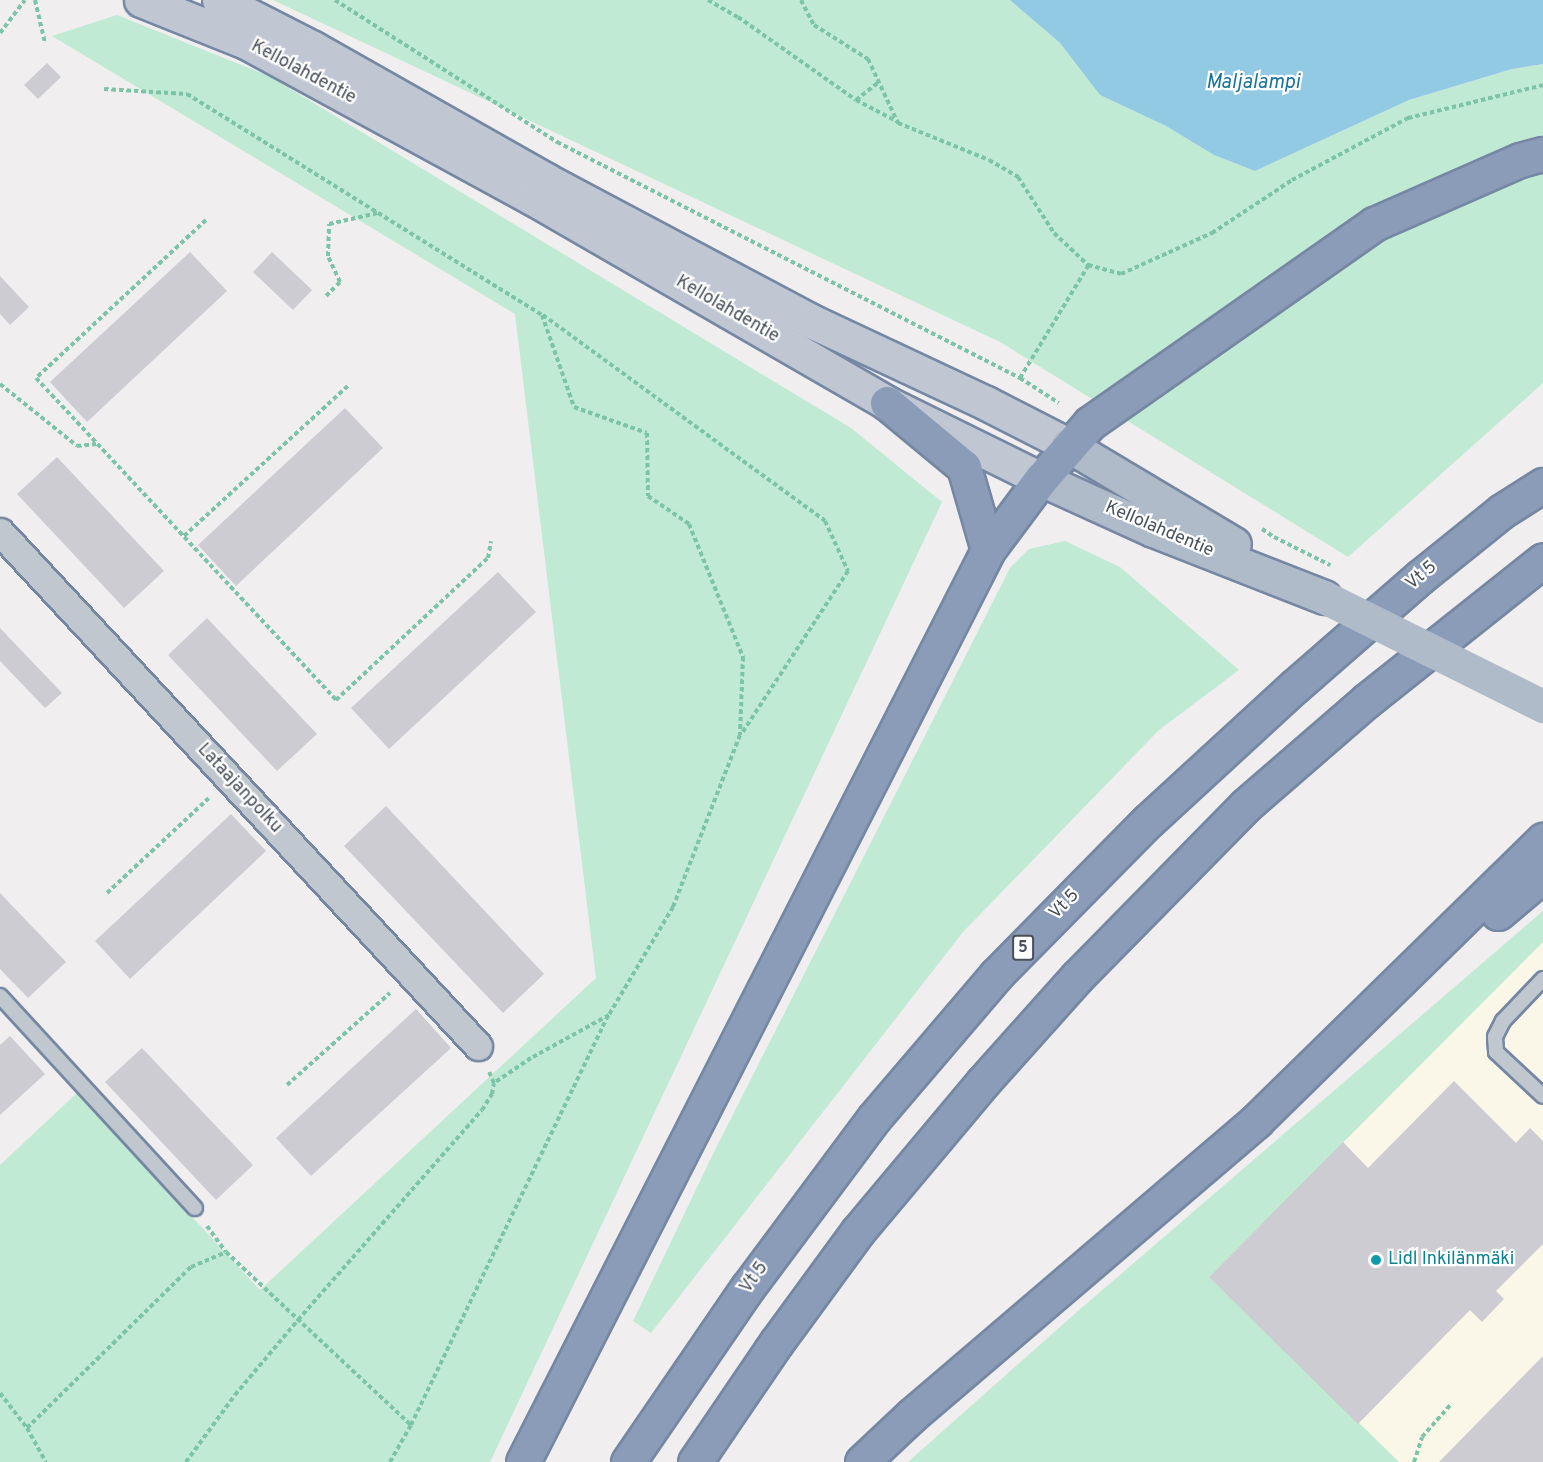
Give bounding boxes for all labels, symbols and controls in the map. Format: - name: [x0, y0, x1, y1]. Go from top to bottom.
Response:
- street label: Kellolahdentie: [247, 36, 359, 110]
- water label: Maljalampi: [1206, 71, 1300, 95]
- street label: Kellolahdentie: [671, 272, 783, 348]
- street label: Kellolahdentie: [1102, 497, 1216, 563]
- street label: Vt 5: [1402, 557, 1442, 595]
- street label: Lataajanpolku: [192, 740, 286, 838]
- street label: Vt 5: [1045, 885, 1085, 925]
- road number: 5: [1011, 935, 1035, 961]
- place label: Lidl Inkilänmäki: [1388, 1249, 1514, 1271]
- marker: Lidl Inkilänmäki: [1369, 1253, 1383, 1267]
- street label: Vt 5: [736, 1258, 774, 1298]

